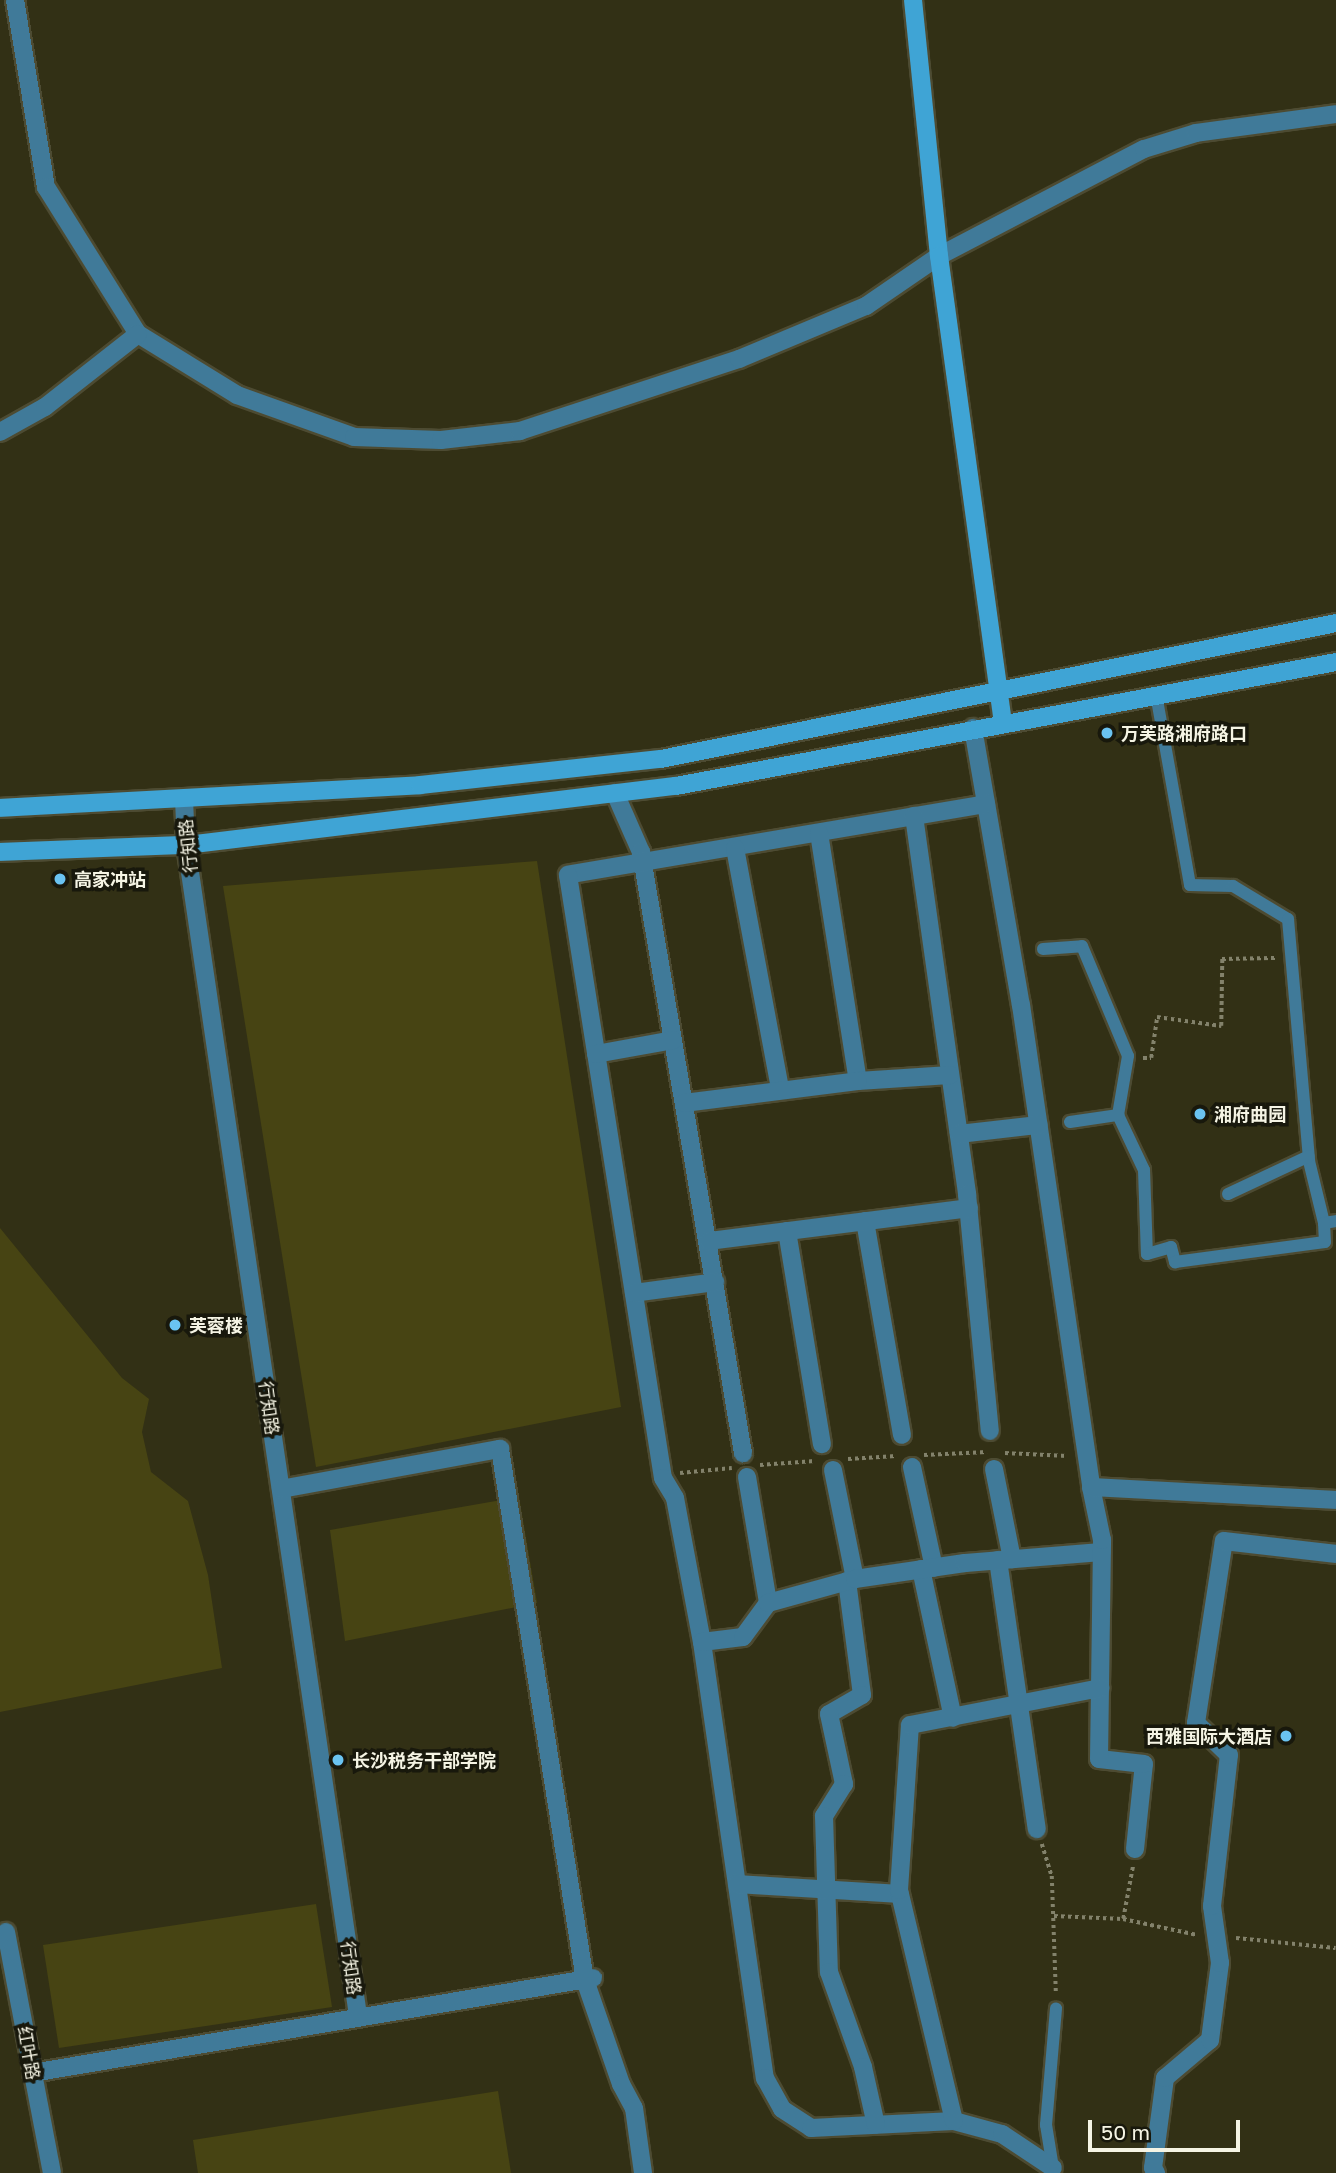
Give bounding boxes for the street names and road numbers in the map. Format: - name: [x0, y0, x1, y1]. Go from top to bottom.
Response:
- street label: 行知路: [174, 818, 202, 874]
- street label: 行知路: [255, 1380, 283, 1436]
- street label: 行知路: [337, 1940, 365, 1996]
- street label: 红叶路: [14, 2025, 44, 2081]

